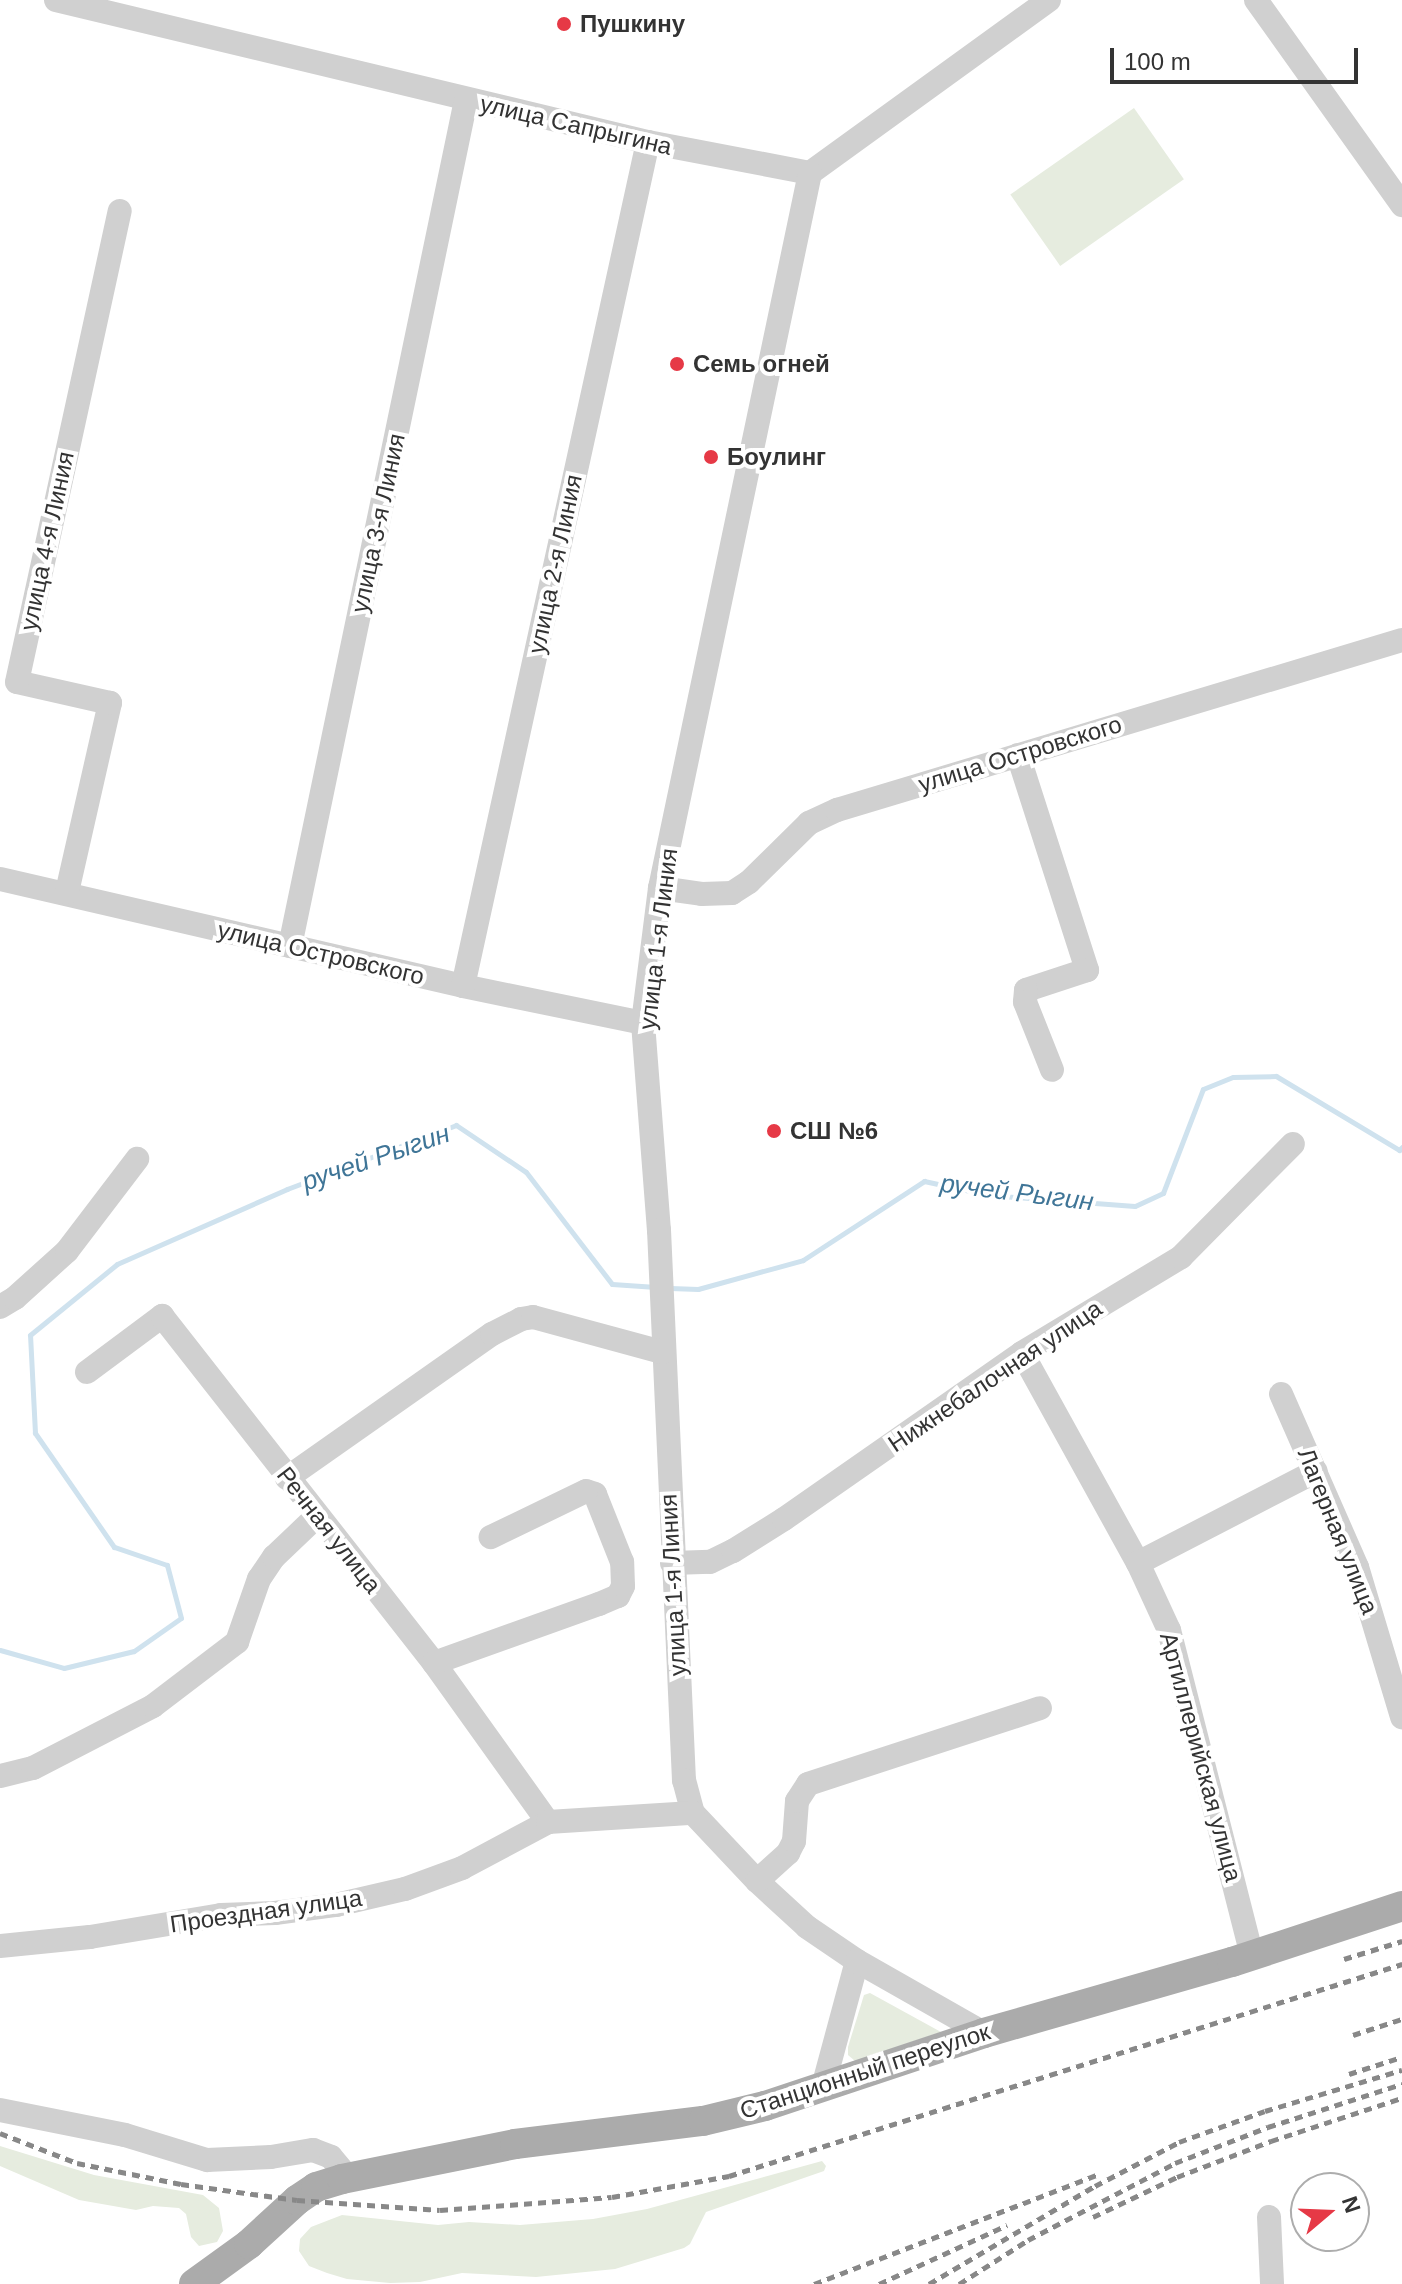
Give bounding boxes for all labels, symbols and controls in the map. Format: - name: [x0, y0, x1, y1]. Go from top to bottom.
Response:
- place label: Пушкину: [580, 10, 685, 38]
- marker: Пушкину: [555, 15, 573, 33]
- scale bar: [1114, 32, 1362, 82]
- text: 100 m: [1124, 48, 1191, 75]
- street label: улица Сапрыгина: [477, 89, 675, 161]
- place label: Семь огней: [693, 350, 830, 378]
- marker: Семь огней: [668, 355, 686, 373]
- street label: улица 3-я Линия: [345, 431, 411, 615]
- place label: Боулинг: [727, 443, 826, 471]
- marker: Боулинг: [702, 448, 720, 466]
- street label: улица 4-я Линия: [14, 449, 80, 633]
- street label: улица 2-я Линия: [522, 472, 588, 656]
- street label: улица Островского: [915, 709, 1125, 799]
- street label: улица 1-я Линия: [633, 847, 683, 1031]
- street label: улица Островского: [215, 915, 427, 991]
- place label: СШ №6: [790, 1117, 878, 1145]
- water label: ручей Рыгин: [298, 1118, 454, 1198]
- marker: СШ №6: [765, 1122, 783, 1140]
- water label: ручей Рыгин: [939, 1168, 1095, 1218]
- street label: Нижнебалочная улица: [883, 1294, 1107, 1458]
- street label: Лагерная улица: [1292, 1444, 1384, 1618]
- street label: Речная улица: [271, 1461, 387, 1599]
- street label: улица 1-я Линия: [654, 1493, 692, 1677]
- street label: Артиллерийская улица: [1154, 1629, 1248, 1885]
- street label: Проездная улица: [168, 1883, 364, 1939]
- street label: Станционный переулок: [736, 2017, 994, 2125]
- north arrow: [1290, 2172, 1370, 2252]
- text: N: [1337, 2193, 1366, 2216]

